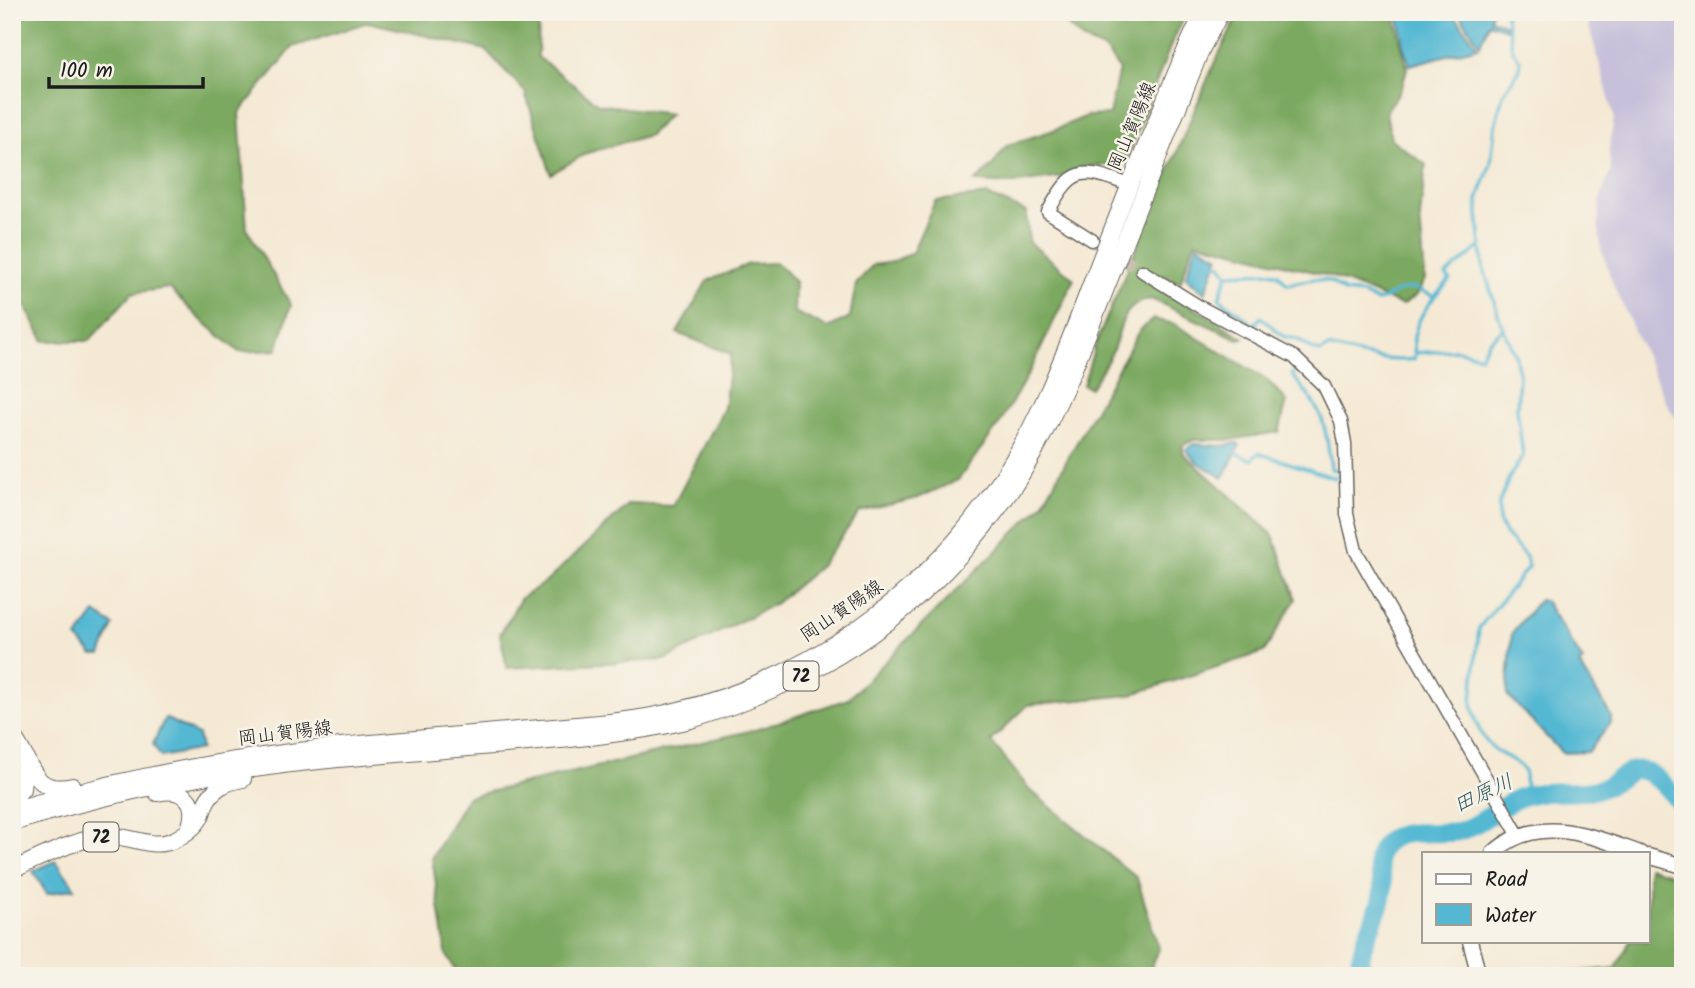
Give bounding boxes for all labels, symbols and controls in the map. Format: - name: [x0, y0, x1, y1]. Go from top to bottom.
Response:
- scale bar: [49, 46, 203, 90]
- text: 100 m: [60, 55, 113, 88]
- street label: 岡山賀陽線: [1100, 77, 1165, 176]
- street label: 岡山賀陽線: [794, 573, 890, 651]
- road number: 72: [784, 662, 818, 690]
- street label: 岡山賀陽線: [236, 713, 334, 755]
- water label: 田原川: [1448, 766, 1519, 823]
- road number: 72: [84, 822, 119, 852]
- legend: [1422, 852, 1650, 942]
- text: Road: [1485, 864, 1528, 897]
- text: Water: [1485, 900, 1537, 933]

